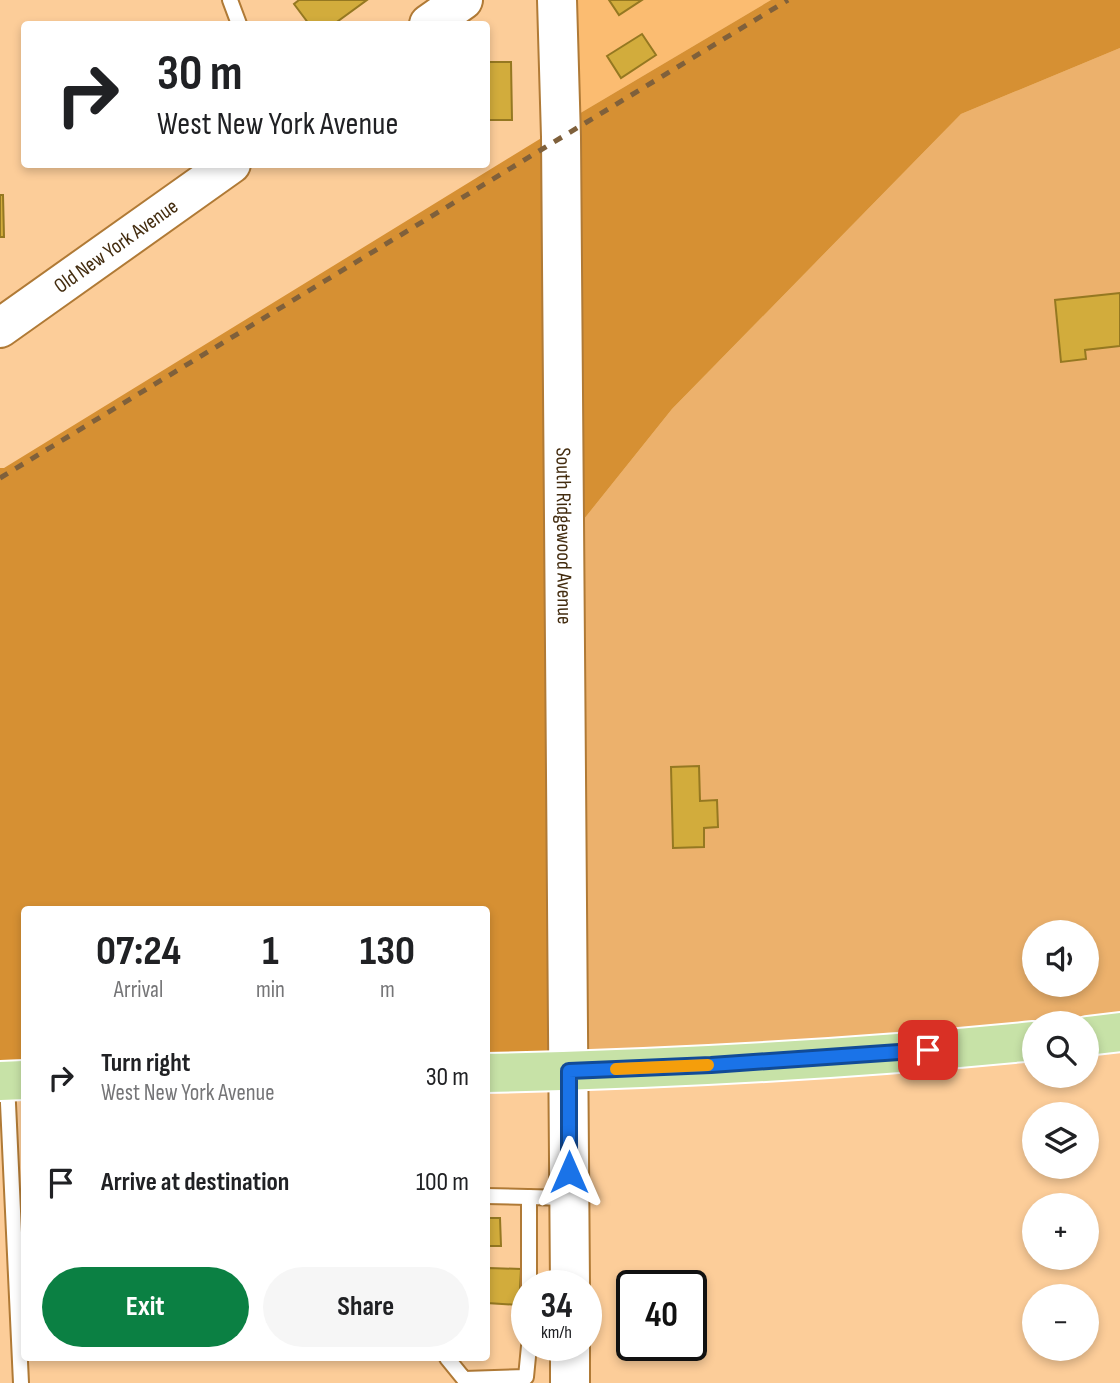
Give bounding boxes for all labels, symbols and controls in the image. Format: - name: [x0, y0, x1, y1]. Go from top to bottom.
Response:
- text: 30 m: [157, 45, 242, 104]
- icon: right: [42, 49, 133, 140]
- text: West New York Avenue: [157, 105, 398, 144]
- street label: Old New York Avenue: [49, 193, 182, 298]
- street label: South Ridgewood Avenue: [551, 447, 577, 625]
- map controls: [1022, 920, 1099, 1361]
- button: sound: [1022, 920, 1099, 997]
- text: 07:24: [96, 926, 181, 977]
- text: 1: [262, 926, 279, 977]
- text: 130: [360, 926, 415, 977]
- text: Arrival: [114, 976, 163, 1004]
- text: min: [256, 976, 285, 1004]
- text: m: [380, 976, 395, 1004]
- button: search: [1022, 1011, 1099, 1088]
- pin: [898, 1020, 958, 1080]
- icon: arrive: [909, 1031, 947, 1069]
- text: Turn right: [101, 1048, 190, 1079]
- icon: right: [42, 1059, 80, 1097]
- text: 30 m: [426, 1062, 469, 1093]
- text: West New York Avenue: [101, 1079, 274, 1107]
- button: layers: [1022, 1102, 1099, 1179]
- position arrow: [532, 1135, 606, 1209]
- icon: arrive: [42, 1164, 80, 1202]
- text: Arrive at destination: [101, 1167, 289, 1198]
- text: 100 m: [416, 1167, 469, 1198]
- button: +: [1022, 1193, 1099, 1270]
- button: Exit: [42, 1267, 249, 1347]
- button: Share: [263, 1267, 469, 1347]
- speed limit sign: 40: [616, 1270, 707, 1361]
- button: −: [1022, 1284, 1099, 1361]
- text: 34: [541, 1285, 573, 1328]
- text: km/h: [541, 1322, 572, 1343]

